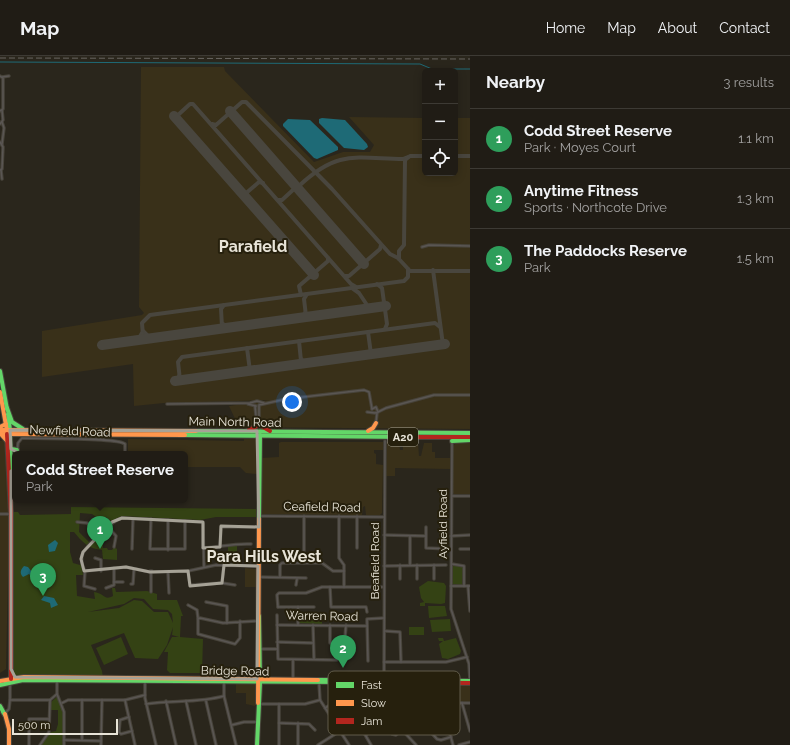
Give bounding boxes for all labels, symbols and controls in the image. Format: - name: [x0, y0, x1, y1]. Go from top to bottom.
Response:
- text: Map: [20, 17, 59, 39]
- text: Home: [546, 20, 585, 36]
- text: Map: [607, 20, 636, 36]
- text: About: [658, 20, 697, 36]
- text: Contact: [719, 20, 770, 36]
- map controls: [422, 68, 458, 176]
- button: +: [422, 68, 458, 104]
- text: Nearby: [486, 72, 545, 92]
- text: 3 results: [724, 75, 774, 90]
- button: −: [422, 104, 458, 140]
- text: Codd Street Reserve: [524, 122, 672, 140]
- text: 1: [496, 131, 502, 146]
- text: 1.1 km: [738, 131, 774, 146]
- button: locate: [422, 140, 458, 176]
- text: Park · Moyes Court: [524, 140, 636, 155]
- text: Anytime Fitness: [524, 182, 638, 200]
- text: 2: [495, 191, 503, 206]
- text: 1.3 km: [737, 191, 774, 206]
- text: Sports · Northcote Drive: [524, 200, 667, 215]
- district label: Parafield: [219, 237, 287, 256]
- text: The Paddocks Reserve: [524, 242, 687, 260]
- text: 3: [495, 251, 503, 266]
- text: 1.5 km: [737, 251, 774, 266]
- text: Park: [524, 260, 551, 275]
- your location: [282, 392, 302, 412]
- street label: Main North Road: [188, 414, 282, 430]
- street label: Newfield Road: [29, 423, 111, 439]
- road number: A20: [388, 428, 418, 446]
- popup: [12, 451, 188, 503]
- text: Codd Street Reserve: [26, 461, 174, 479]
- text: Park: [26, 479, 53, 494]
- street label: Ayfield Road: [436, 489, 450, 559]
- street label: Ceafield Road: [283, 499, 361, 515]
- pin: 1: [87, 516, 113, 549]
- street label: Beafield Road: [368, 522, 382, 600]
- district label: Para Hills West: [207, 547, 321, 566]
- pin: 3: [30, 563, 56, 596]
- street label: Warren Road: [286, 608, 358, 624]
- pin: 2: [330, 635, 356, 668]
- street label: Bridge Road: [201, 663, 269, 679]
- legend: [328, 671, 460, 735]
- text: Fast: [361, 679, 382, 692]
- text: Slow: [361, 697, 386, 710]
- text: Jam: [361, 715, 382, 728]
- scale bar: [12, 717, 118, 736]
- text: 500 m: [18, 719, 50, 732]

